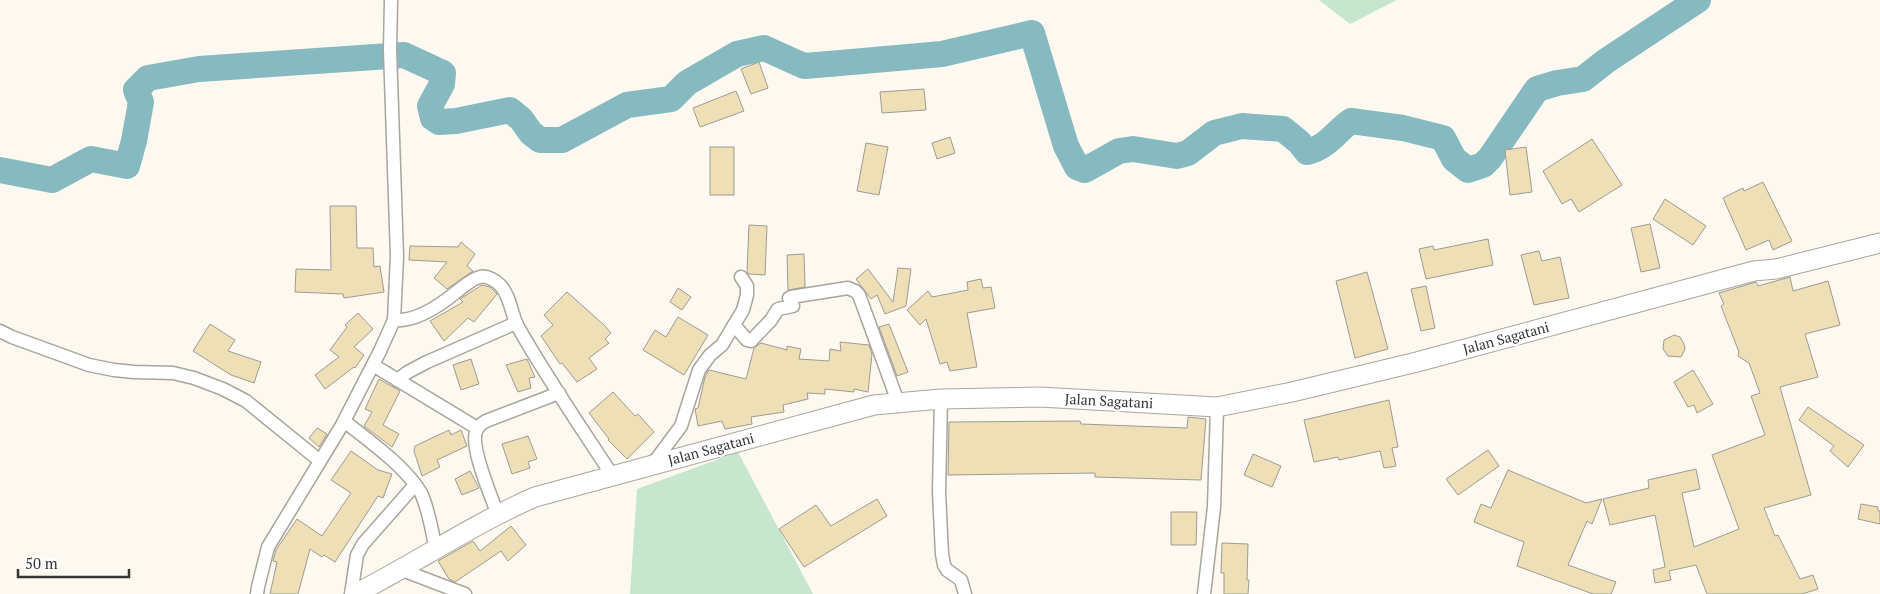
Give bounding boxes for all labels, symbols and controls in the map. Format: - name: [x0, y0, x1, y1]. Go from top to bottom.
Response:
- street label: Jalan Sagatani: [1461, 317, 1551, 358]
- street label: Jalan Sagatani: [1064, 389, 1154, 412]
- street label: Jalan Sagatani: [666, 428, 756, 469]
- scale bar: [18, 546, 129, 578]
- text: 50 m: [25, 553, 58, 573]

